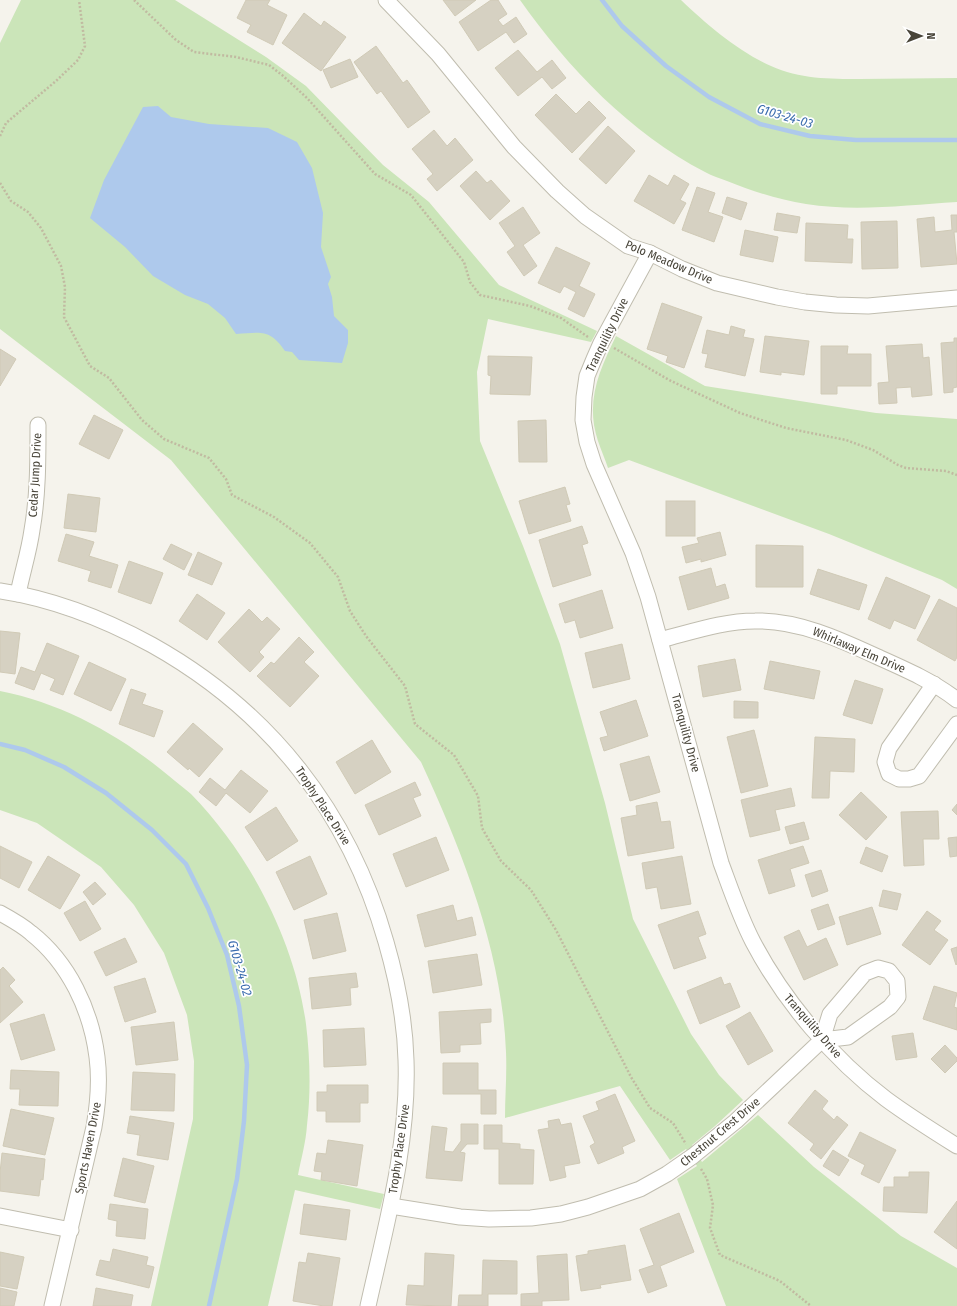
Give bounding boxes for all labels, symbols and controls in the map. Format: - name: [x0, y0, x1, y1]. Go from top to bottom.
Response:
- north arrow: [901, 16, 941, 56]
- text: N: [924, 33, 937, 39]
- water label: G103-24-03: [755, 101, 815, 131]
- street label: Polo Meadow Drive: [623, 237, 715, 287]
- street label: Tranquility Drive: [583, 296, 631, 374]
- street label: Cedar Jump Drive: [26, 432, 44, 518]
- street label: Whirlaway Elm Drive: [811, 624, 907, 676]
- street label: Tranquility Drive: [669, 692, 703, 774]
- street label: Trophy Place Drive: [293, 764, 354, 848]
- water label: G103-24-02: [225, 938, 255, 998]
- street label: Tranquility Drive: [781, 991, 845, 1061]
- street label: Chestnut Crest Drive: [677, 1095, 763, 1169]
- street label: Sports Haven Drive: [72, 1101, 104, 1195]
- street label: Trophy Place Drive: [386, 1103, 412, 1195]

